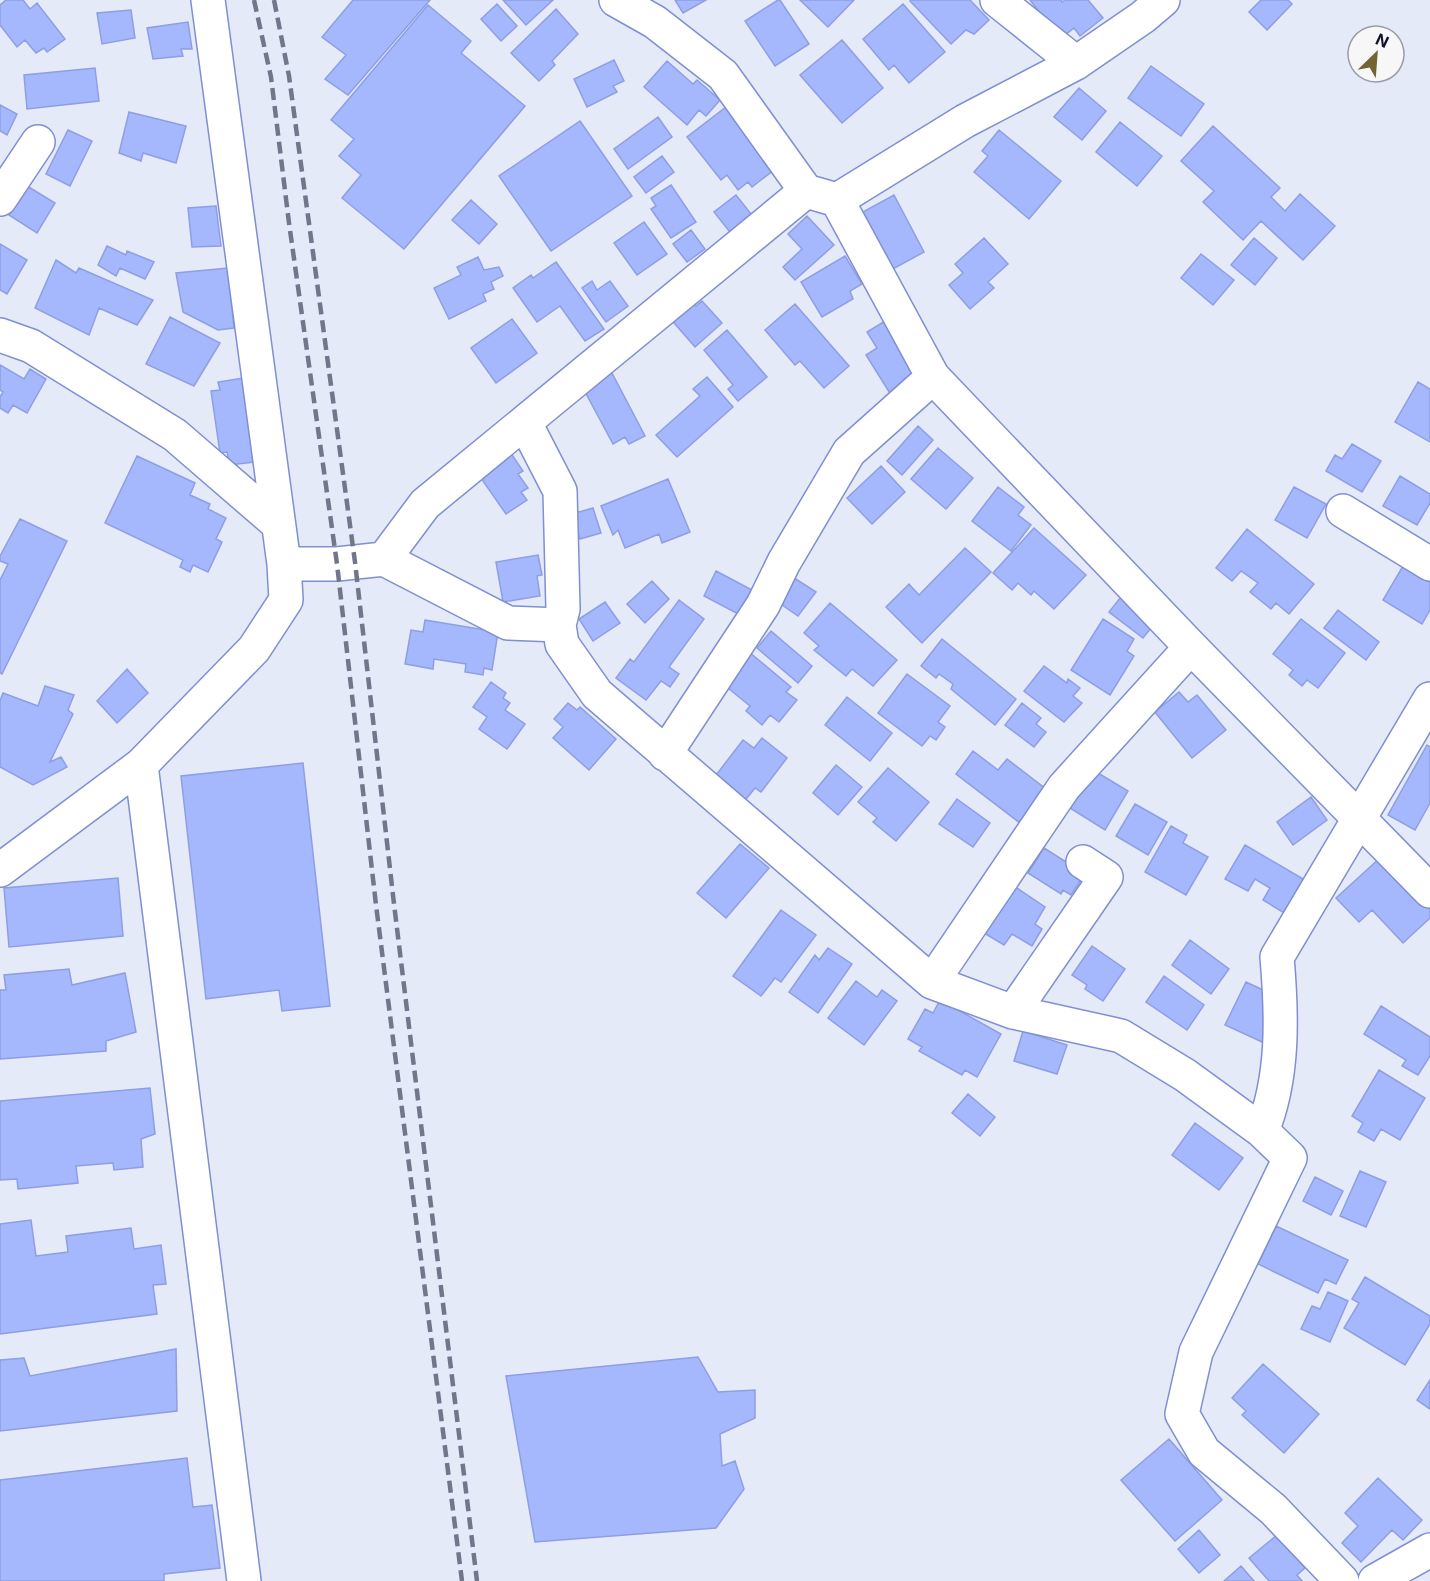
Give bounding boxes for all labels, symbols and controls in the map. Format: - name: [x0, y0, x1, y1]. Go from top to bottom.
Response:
- north arrow: [1346, 24, 1406, 84]
- text: N: [1373, 29, 1392, 52]

